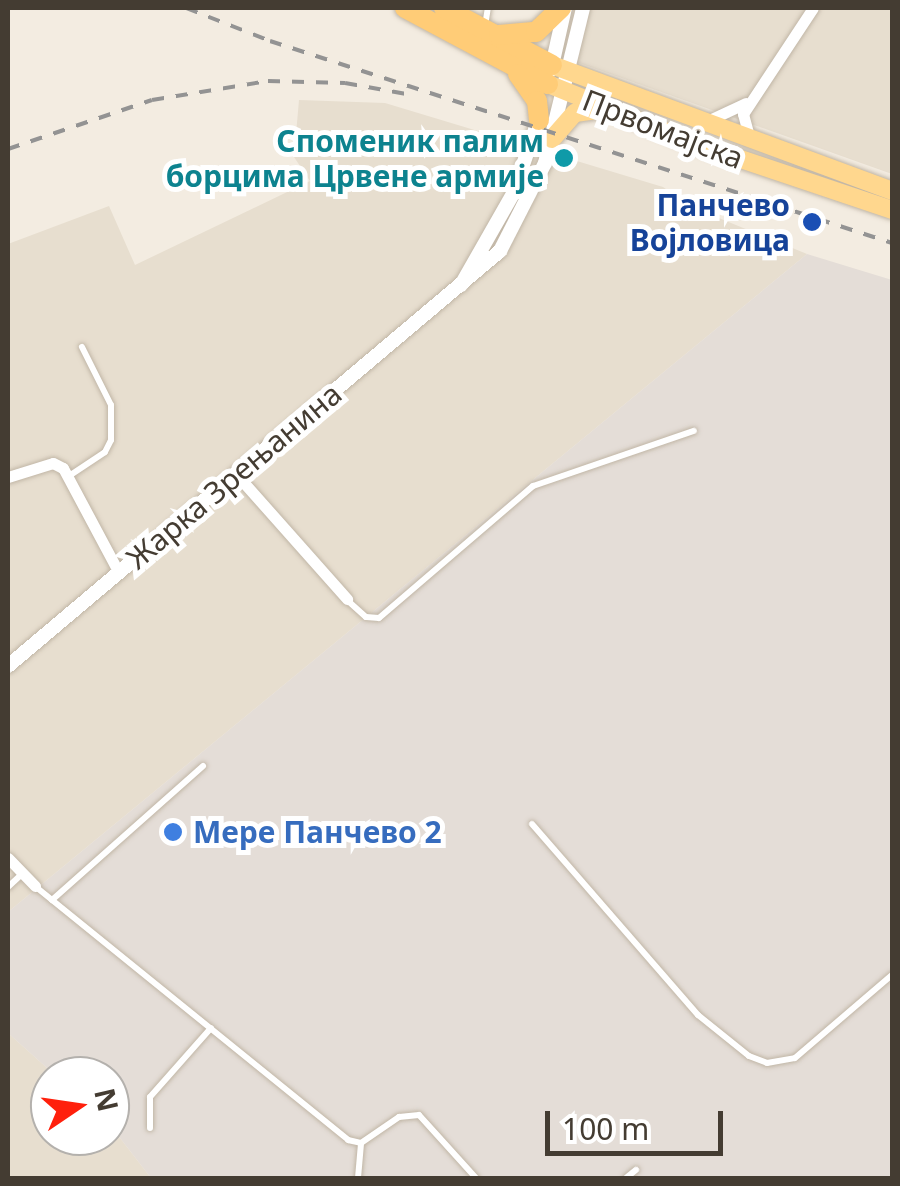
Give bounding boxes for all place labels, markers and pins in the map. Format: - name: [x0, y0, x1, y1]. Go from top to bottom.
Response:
- place label: Споменик палим борцима Црвене армије: [166, 123, 544, 194]
- marker: Споменик палим борцима Црвене армије: [553, 147, 575, 169]
- place label: Панчево Војловица: [630, 187, 790, 258]
- marker: Панчево Војловица: [799, 209, 825, 235]
- place label: Мере Панчево 2: [193, 814, 442, 850]
- marker: Мере Панчево 2: [162, 821, 184, 843]

